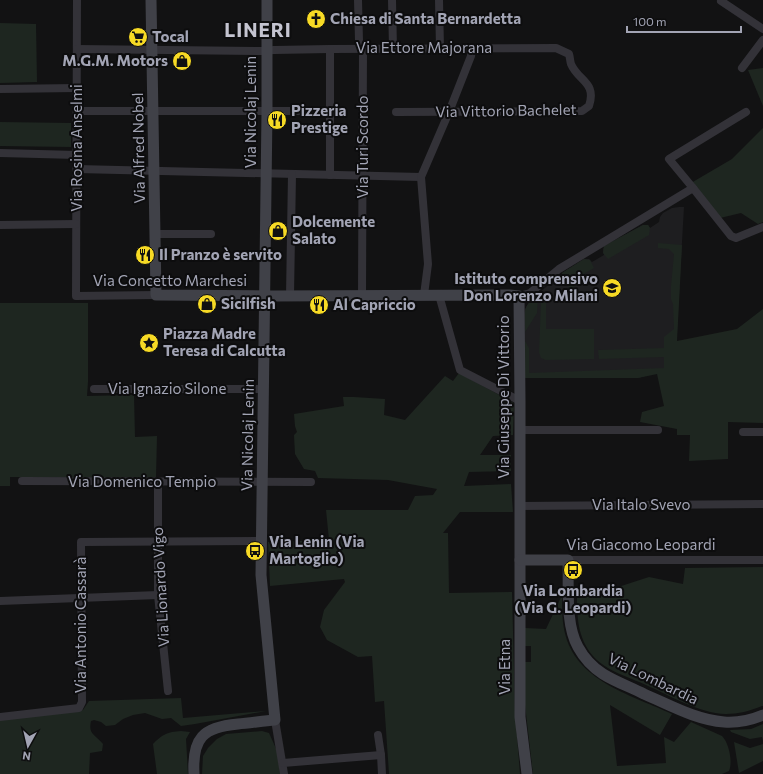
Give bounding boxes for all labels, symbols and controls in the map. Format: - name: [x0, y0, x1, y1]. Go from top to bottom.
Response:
- church icon: Chiesa di Santa Bernardetta: [305, 8, 327, 30]
- scale bar: [627, 8, 741, 34]
- place label: Chiesa di Santa Bernardetta: [330, 9, 521, 27]
- text: 100 m: [633, 14, 667, 28]
- district label: LINERI: [224, 18, 292, 41]
- supermarket icon: Tocal: [127, 26, 149, 48]
- place label: Tocal: [152, 27, 189, 45]
- street label: Via Ettore Majorana: [356, 38, 492, 56]
- shop icon: M.G.M. Motors: [171, 50, 193, 72]
- place label: M.G.M. Motors: [62, 51, 168, 69]
- street label: Via Nicolaj Lenin: [241, 56, 259, 168]
- street label: Via Rosina Anselmi: [67, 84, 85, 212]
- street label: Via Alfred Nobel: [128, 92, 148, 204]
- street label: Via Turi Scordo: [353, 96, 371, 198]
- street label: Via Vittorio Bachelet: [435, 100, 577, 120]
- place label: Pizzeria Prestige: [291, 101, 348, 136]
- restaurant icon: Pizzeria Prestige: [266, 109, 288, 131]
- place label: Dolcemente Salato: [292, 212, 375, 247]
- shop icon: Dolcemente Salato: [267, 220, 289, 242]
- restaurant icon: Il Pranzo è servito: [134, 244, 156, 266]
- place label: Il Pranzo è servito: [159, 245, 282, 263]
- place label: Istituto comprensivo Don Lorenzo Milani: [454, 269, 598, 304]
- street label: Via Concetto Marchesi: [93, 271, 247, 289]
- school or university icon: Istituto comprensivo Don Lorenzo Milani: [601, 277, 623, 299]
- shop icon: Sicilfish: [196, 293, 218, 315]
- place label: Sicilfish: [221, 294, 276, 312]
- restaurant icon: Al Capriccio: [308, 294, 330, 316]
- place label: Al Capriccio: [333, 295, 416, 313]
- street label: Via Giuseppe Di Vittorio: [494, 315, 512, 479]
- place label: Piazza Madre Teresa di Calcutta: [163, 324, 286, 359]
- place icon: Piazza Madre Teresa di Calcutta: [138, 332, 160, 354]
- street label: Via Ignazio Silone: [108, 379, 226, 397]
- street label: Via Nicolaj Lenin: [237, 379, 257, 491]
- street label: Via Domenico Tempio: [68, 472, 216, 490]
- street label: Via Italo Svevo: [592, 495, 690, 513]
- street label: Via Lionardo Vigo: [148, 527, 172, 647]
- place label: Via Lenin (Via Martoglio): [269, 532, 365, 567]
- street label: Via Giacomo Leopardi: [566, 535, 716, 553]
- bus stop icon: Via Lenin (Via Martoglio): [244, 540, 266, 562]
- street label: Via Antonio Cassarà: [71, 557, 89, 693]
- bus stop icon: Via Lombardia (Via G. Leopardi): [562, 559, 584, 581]
- place label: Via Lombardia (Via G. Leopardi): [514, 581, 632, 616]
- street label: Via Etna: [495, 639, 513, 695]
- street label: Via Lombardia: [605, 648, 702, 708]
- north arrow: [8, 726, 48, 766]
- text: N: [22, 749, 32, 763]

